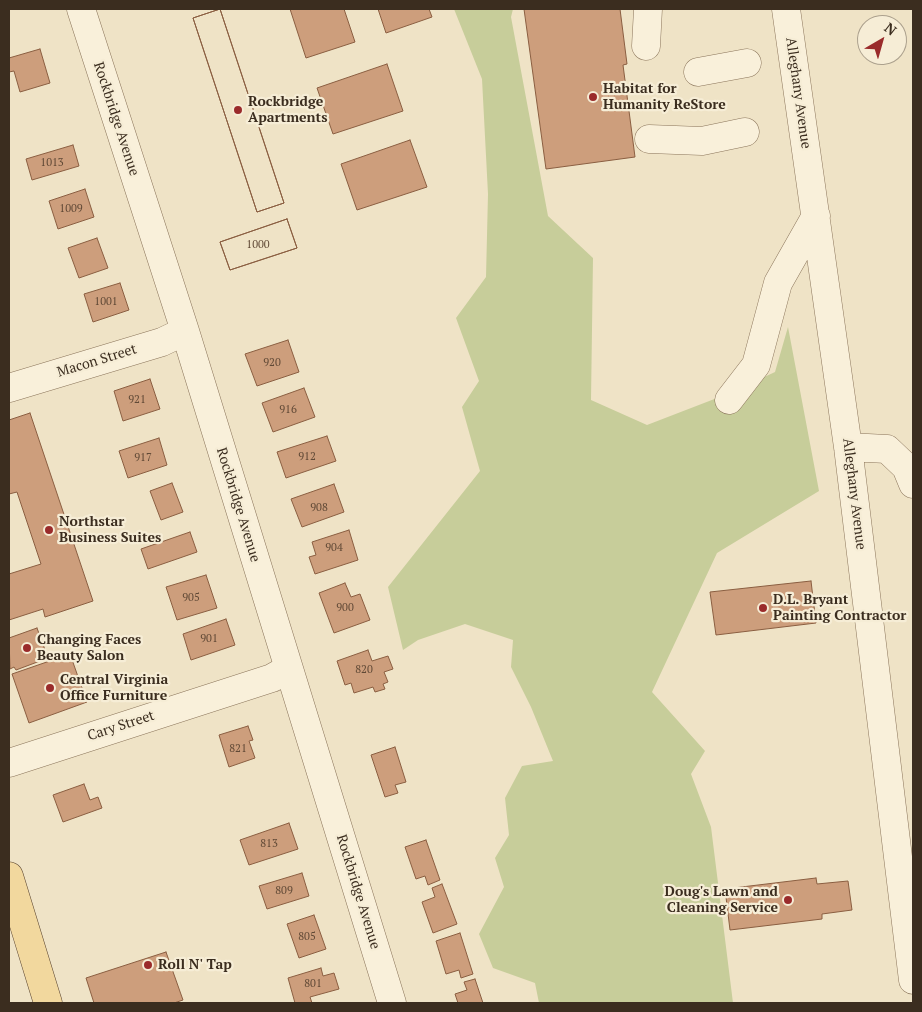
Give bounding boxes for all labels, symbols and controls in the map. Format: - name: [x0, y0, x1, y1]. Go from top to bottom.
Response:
- north arrow: [857, 15, 907, 65]
- text: N: [881, 18, 901, 39]
- street label: Alleghany Avenue: [782, 36, 814, 150]
- street label: Rockbridge Avenue: [90, 60, 142, 178]
- place label: Habitat for Humanity ReStore: [603, 81, 726, 114]
- marker: Habitat for Humanity ReStore: [587, 91, 599, 103]
- place label: Rockbridge Apartments: [248, 94, 328, 126]
- marker: Rockbridge Apartments: [232, 104, 244, 116]
- house number: 1013: [40, 156, 64, 170]
- house number: 1009: [59, 202, 83, 216]
- house number: 1000: [246, 238, 270, 252]
- house number: 1001: [94, 295, 118, 309]
- street label: Macon Street: [55, 341, 139, 381]
- house number: 920: [263, 356, 281, 370]
- house number: 921: [128, 393, 146, 407]
- house number: 916: [279, 403, 297, 417]
- street label: Alleghany Avenue: [839, 437, 869, 551]
- street label: Rockbridge Avenue: [213, 446, 263, 564]
- house number: 912: [298, 450, 316, 464]
- house number: 917: [134, 451, 152, 465]
- house number: 908: [310, 501, 328, 515]
- place label: Northstar Business Suites: [59, 514, 161, 546]
- marker: Northstar Business Suites: [43, 524, 55, 536]
- house number: 904: [325, 541, 343, 555]
- house number: 905: [182, 591, 200, 605]
- place label: D.L. Bryant Painting Contractor: [773, 592, 906, 624]
- house number: 900: [336, 601, 354, 615]
- marker: D.L. Bryant Painting Contractor: [757, 602, 769, 614]
- place label: Changing Faces Beauty Salon: [37, 632, 141, 664]
- house number: 901: [200, 632, 218, 646]
- marker: Changing Faces Beauty Salon: [21, 642, 33, 654]
- house number: 820: [355, 663, 373, 677]
- place label: Central Virginia Office Furniture: [60, 672, 168, 704]
- marker: Central Virginia Office Furniture: [44, 682, 56, 694]
- street label: Cary Street: [85, 707, 157, 745]
- house number: 821: [229, 742, 247, 756]
- street label: Rockbridge Avenue: [333, 833, 383, 951]
- house number: 813: [260, 837, 278, 851]
- house number: 809: [275, 884, 293, 898]
- place label: Doug's Lawn and Cleaning Service: [665, 884, 778, 916]
- marker: Doug's Lawn and Cleaning Service: [782, 894, 794, 906]
- house number: 805: [298, 930, 316, 944]
- place label: Roll N' Tap: [158, 957, 232, 973]
- marker: Roll N' Tap: [142, 959, 154, 971]
- house number: 801: [304, 977, 322, 991]

